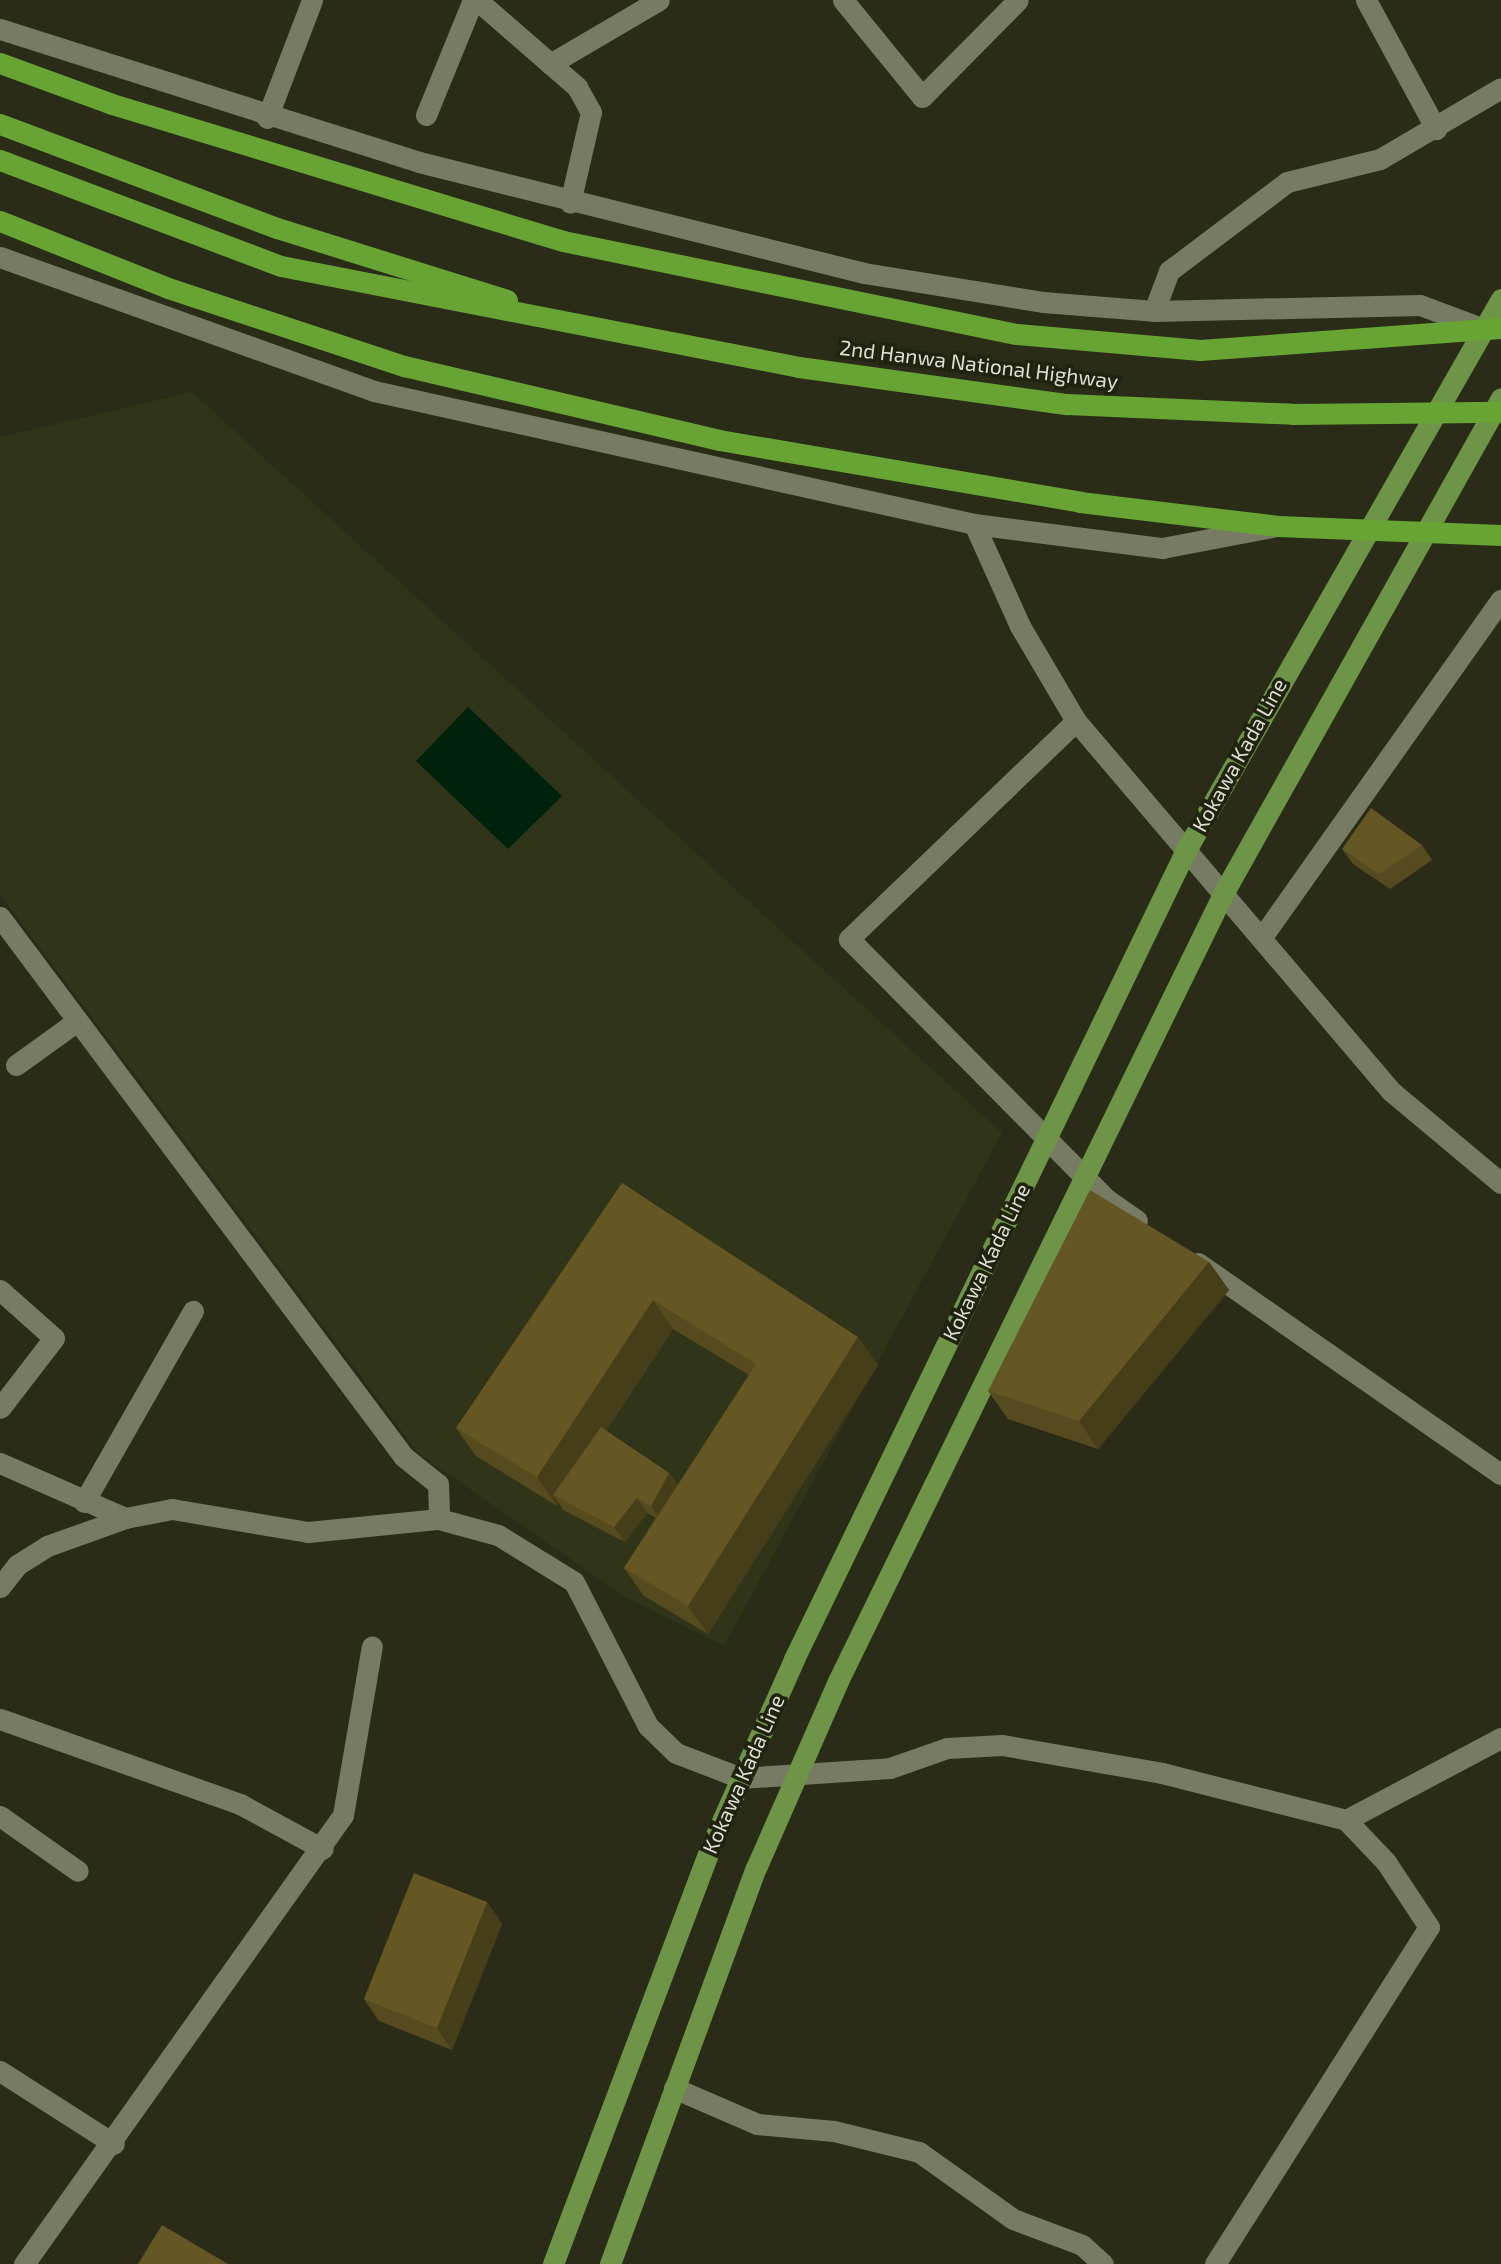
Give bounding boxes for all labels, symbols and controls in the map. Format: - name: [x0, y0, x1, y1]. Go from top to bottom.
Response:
- street label: 2nd Hanwa National Highway: [838, 334, 1120, 394]
- street label: Kokawa Kada Line: [1186, 674, 1292, 836]
- street label: Kokawa Kada Line: [937, 1179, 1035, 1345]
- street label: Kokawa Kada Line: [697, 1691, 789, 1857]

